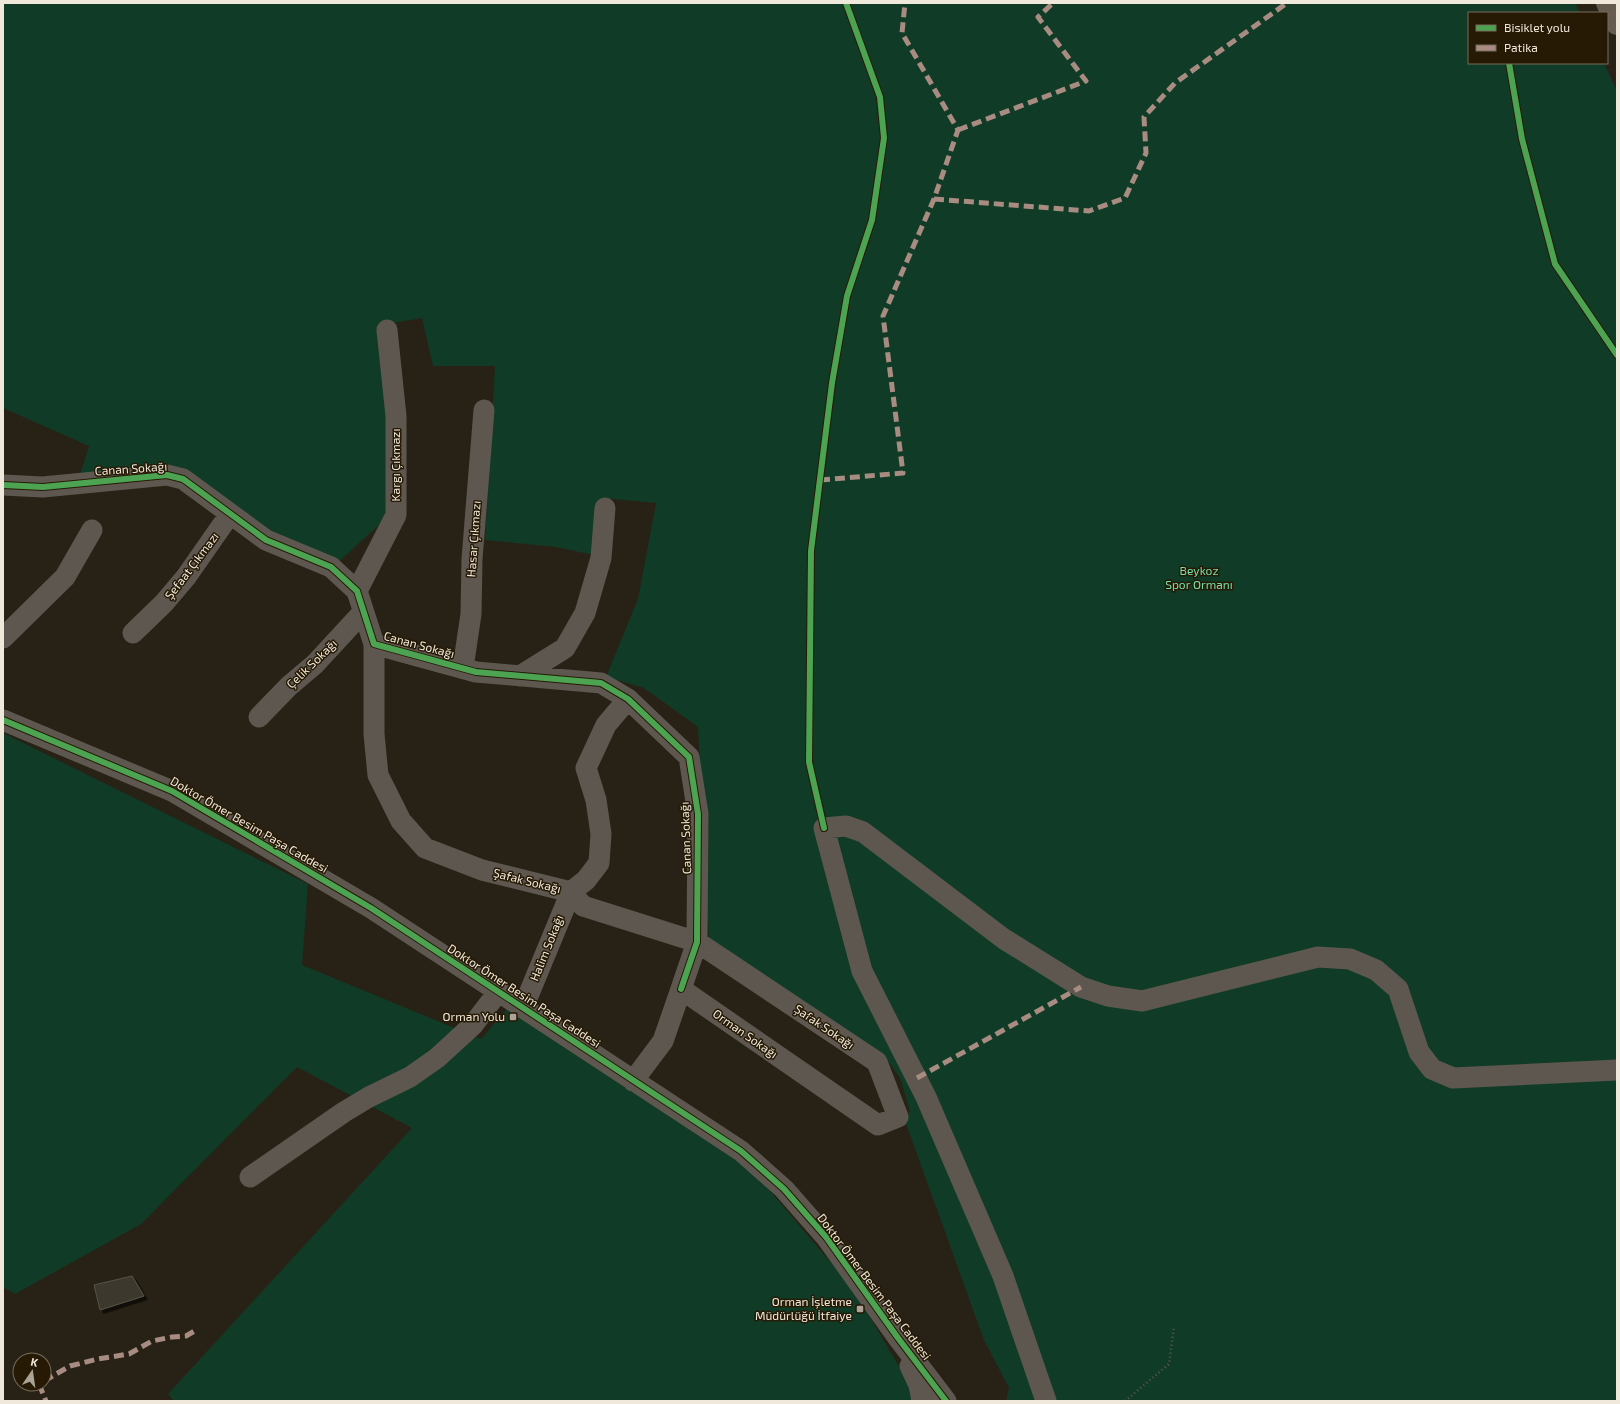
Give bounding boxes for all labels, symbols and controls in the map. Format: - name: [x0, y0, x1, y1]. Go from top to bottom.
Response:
- legend: [1468, 12, 1608, 64]
- text: Bisiklet yolu: [1504, 20, 1570, 34]
- text: Patika: [1504, 40, 1538, 54]
- street label: Kargı Çıkmazı: [388, 429, 403, 501]
- street label: Canan Sokağı: [94, 458, 168, 478]
- street label: Hasar Çıkmazı: [463, 500, 484, 578]
- street label: Şefaat Çıkmazı: [161, 529, 223, 603]
- park label: Beykoz Spor Ormanı: [1165, 563, 1233, 591]
- street label: Canan Sokağı: [382, 628, 456, 660]
- street label: Çelik Sokağı: [283, 636, 340, 691]
- street label: Doktor Ömer Besim Paşa Caddesi: [168, 773, 331, 876]
- street label: Canan Sokağı: [677, 802, 693, 875]
- street label: Şafak Sokağı: [492, 865, 562, 897]
- street label: Halim Sokağı: [526, 912, 566, 983]
- street label: Doktor Ömer Besim Paşa Caddesi: [445, 940, 604, 1051]
- street label: Şafak Sokağı: [791, 1001, 857, 1053]
- street label: Orman Sokağı: [711, 1006, 781, 1061]
- place label: Orman Yolu: [442, 1009, 505, 1023]
- marker: Orman Yolu: [508, 1012, 518, 1022]
- street label: Doktor Ömer Besim Paşa Caddesi: [814, 1210, 934, 1363]
- place label: Orman İşletme Müdürlüğü İtfaiye: [755, 1294, 852, 1322]
- marker: Orman İşletme Müdürlüğü İtfaiye: [855, 1304, 865, 1314]
- north arrow: [12, 1352, 52, 1392]
- text: K: [29, 1355, 39, 1369]

